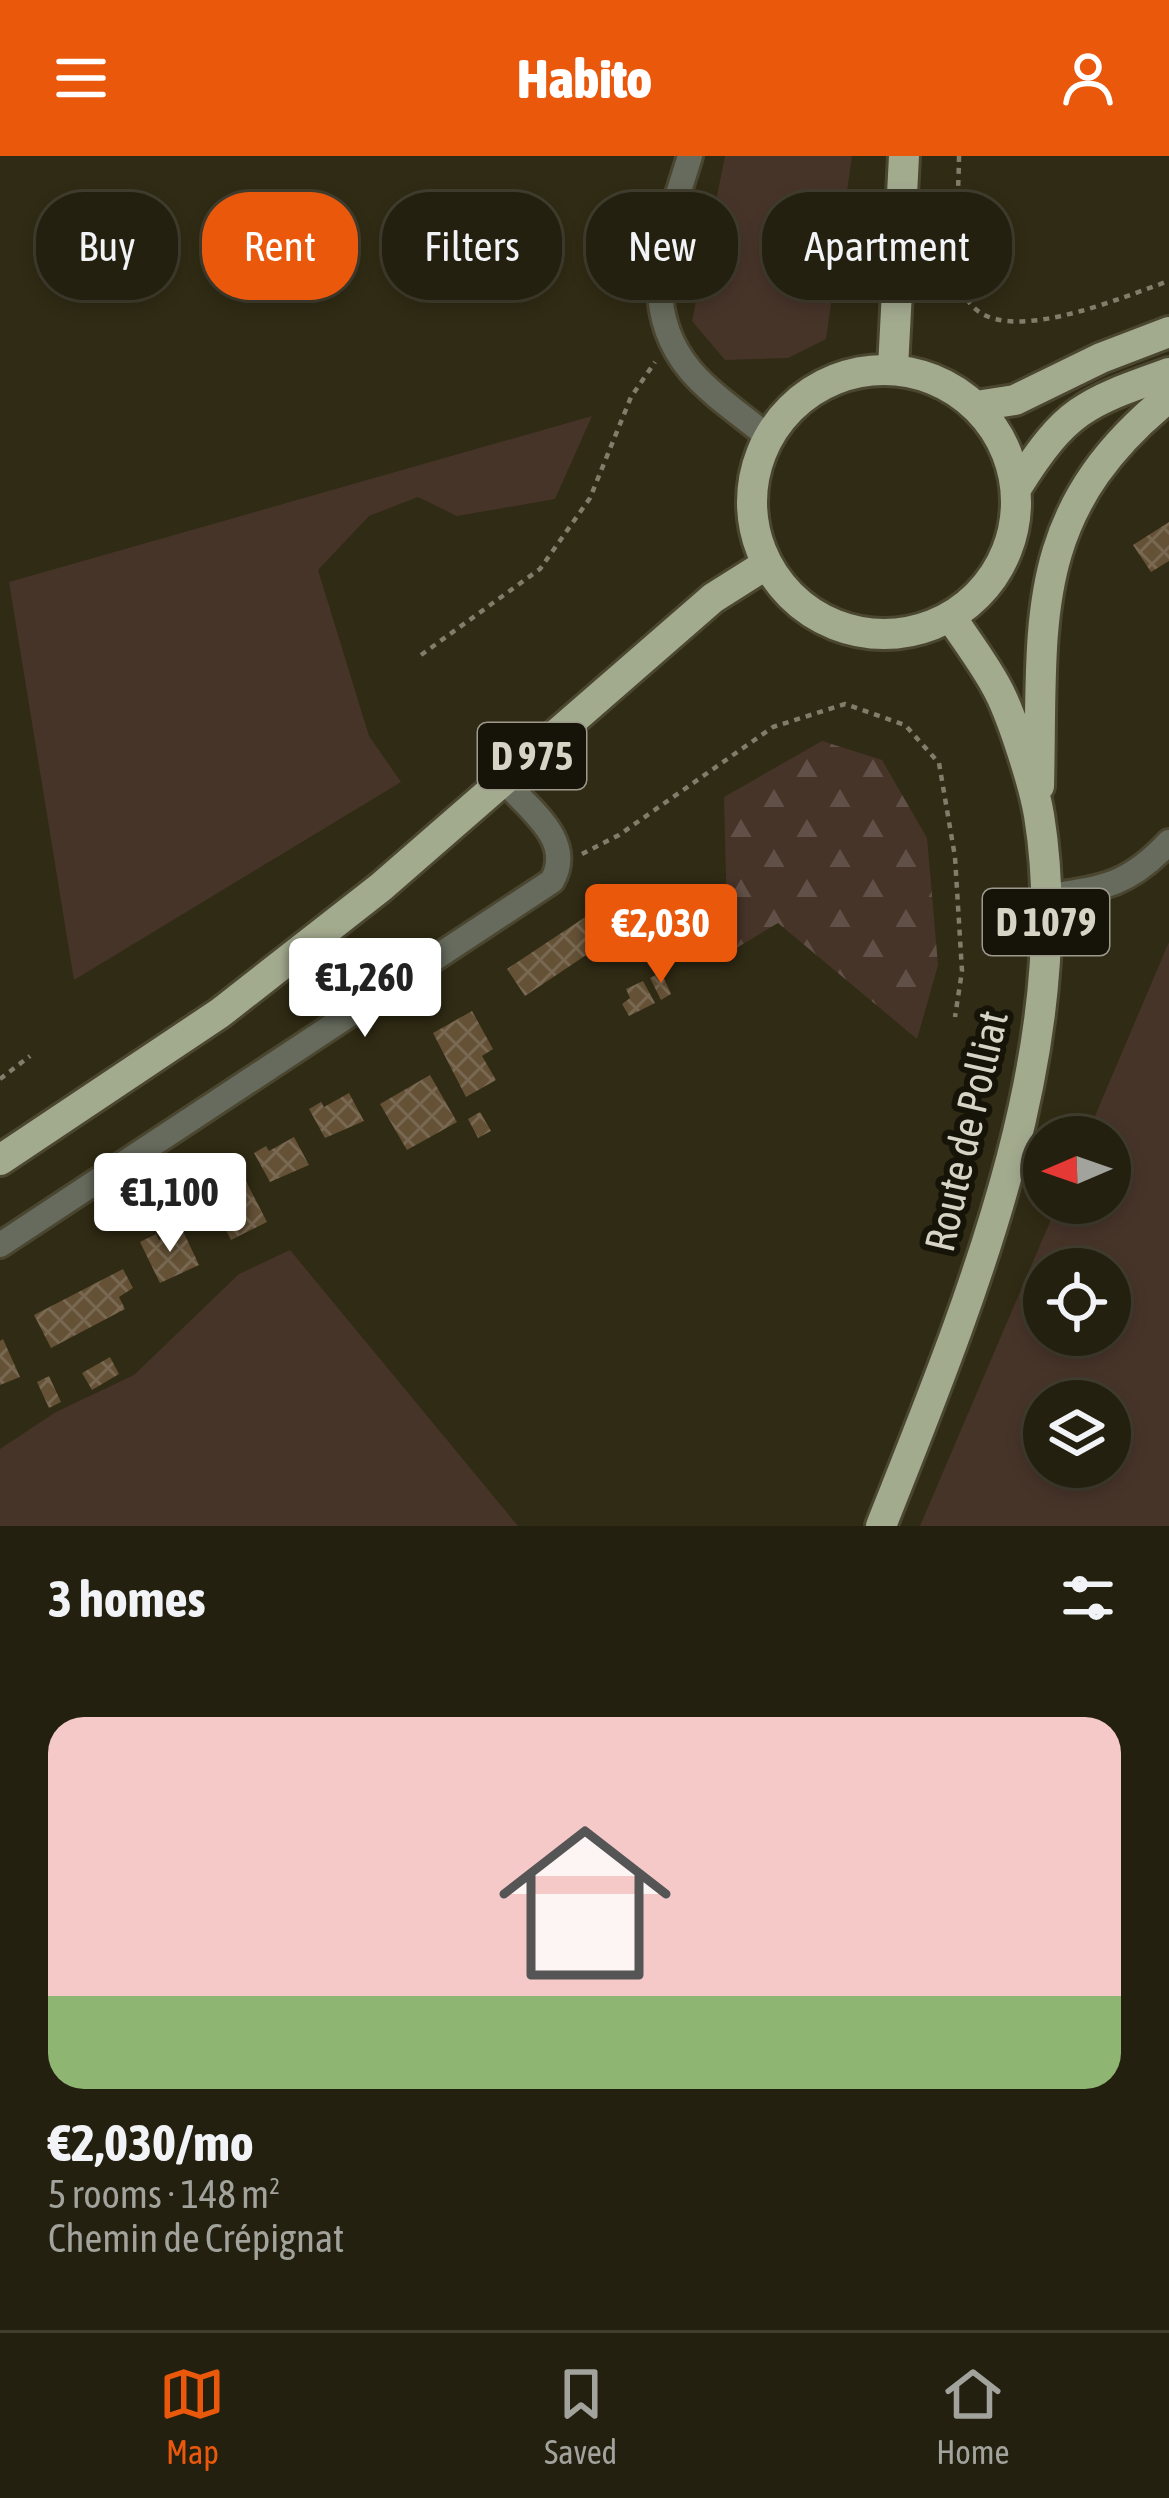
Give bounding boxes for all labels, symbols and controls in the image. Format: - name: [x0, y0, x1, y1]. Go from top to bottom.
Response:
- icon: menu: [48, 45, 114, 111]
- icon: person: [1055, 45, 1121, 111]
- text: Habito: [517, 48, 652, 109]
- chip: Buy: [36, 192, 178, 300]
- chip: Rent: [202, 192, 358, 300]
- chip: Filters: [382, 192, 562, 300]
- chip: New: [586, 192, 738, 300]
- chip: Apartment: [762, 192, 1012, 300]
- road number: D 975: [478, 723, 586, 789]
- pin: €2,030: [563, 884, 759, 986]
- road number: D 1079: [983, 889, 1109, 955]
- text: €2,030: [612, 901, 710, 945]
- pin: €1,260: [267, 938, 463, 1040]
- text: €1,260: [316, 955, 414, 999]
- street label: Route de Polliat: [915, 1006, 1017, 1256]
- north arrow: [1023, 1116, 1131, 1224]
- map controls: [1023, 1116, 1131, 1488]
- pin: €1,100: [72, 1153, 268, 1255]
- text: €1,100: [121, 1170, 219, 1214]
- button: locate: [1023, 1248, 1131, 1356]
- button: layers: [1023, 1380, 1131, 1488]
- icon: filters: [1055, 1565, 1121, 1631]
- text: 3 homes: [48, 1569, 206, 1628]
- icon: home: [477, 1795, 693, 2011]
- text: €2,030/mo: [48, 2113, 254, 2172]
- text: 5 rooms · 148 m²: [48, 2172, 280, 2216]
- text: Chemin de Crépignat: [48, 2216, 344, 2260]
- tab: Map: [159, 2361, 225, 2471]
- tab: Saved: [544, 2361, 617, 2471]
- tab: Home: [936, 2361, 1010, 2471]

